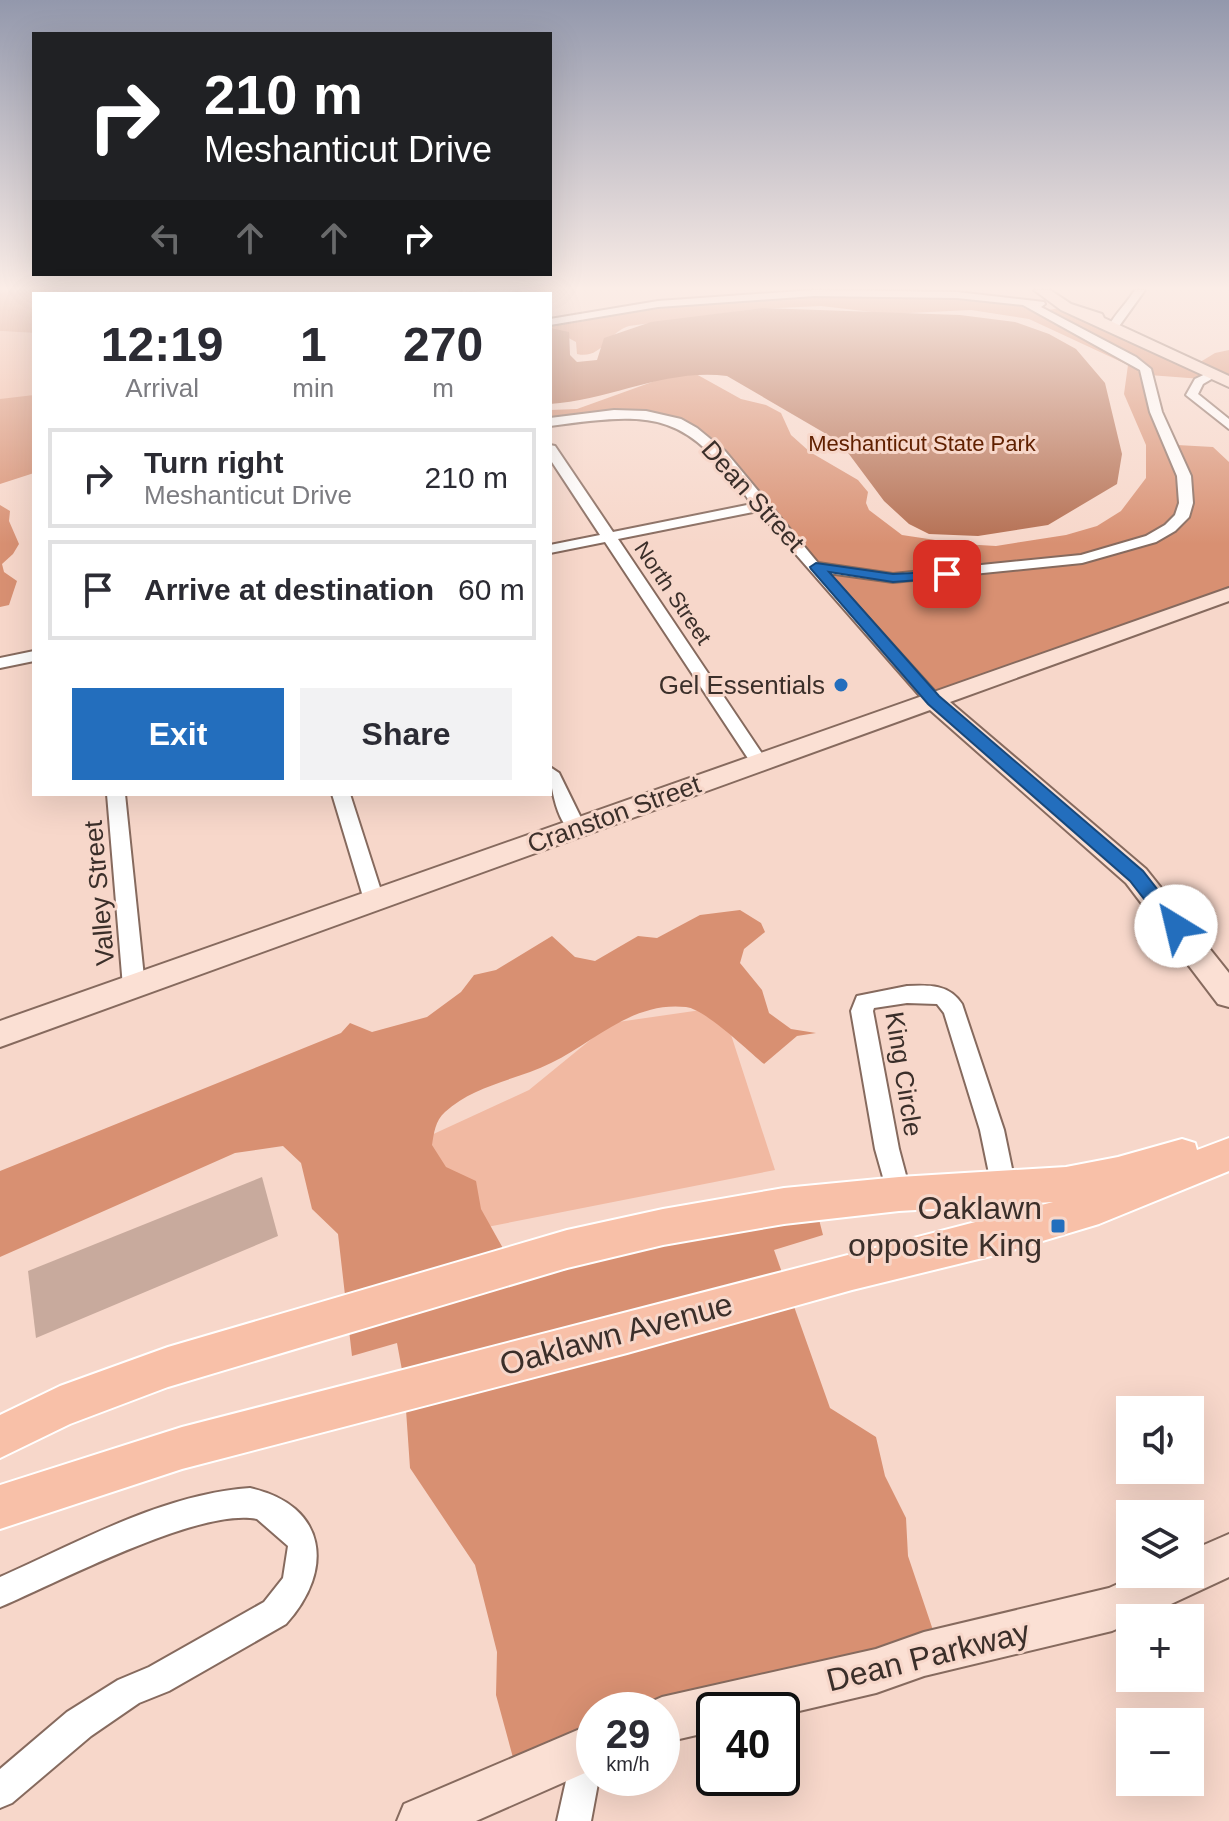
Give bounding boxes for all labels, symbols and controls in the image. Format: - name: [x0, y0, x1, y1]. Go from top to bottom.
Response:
- text: 210 m: [204, 63, 363, 126]
- icon: right: [72, 64, 176, 168]
- text: Meshanticut Drive: [204, 129, 492, 170]
- icon: left: [144, 216, 188, 260]
- icon: ahead: [228, 216, 272, 260]
- icon: ahead: [312, 216, 356, 260]
- icon: right: [396, 216, 440, 260]
- text: 12:19: [101, 318, 224, 371]
- text: 1: [300, 318, 327, 371]
- text: 270: [403, 318, 483, 371]
- text: Arrival: [125, 373, 199, 403]
- text: min: [292, 373, 334, 403]
- text: m: [432, 373, 454, 403]
- park label: Meshanticut State Park: [808, 431, 1037, 456]
- street label: Dean Street: [695, 434, 811, 558]
- text: Turn right: [144, 446, 283, 479]
- icon: right: [76, 456, 120, 500]
- text: 210 m: [425, 461, 508, 494]
- text: Meshanticut Drive: [144, 480, 352, 510]
- street label: North Street: [629, 537, 717, 649]
- pin: [913, 540, 981, 608]
- icon: arrive: [925, 552, 969, 596]
- icon: arrive: [76, 568, 120, 612]
- text: Arrive at destination: [144, 573, 434, 606]
- text: 60 m: [458, 573, 525, 606]
- place label: Gel Essentials: [659, 670, 825, 700]
- marker: Gel Essentials: [832, 676, 850, 694]
- button: Exit: [72, 688, 284, 780]
- button: Share: [300, 688, 512, 780]
- street label: Cranston Street: [523, 769, 705, 859]
- street label: Valley Street: [78, 818, 120, 967]
- position arrow: [1134, 884, 1218, 968]
- street label: King Circle: [879, 1010, 929, 1138]
- place label: Oaklawn opposite King: [848, 1190, 1042, 1263]
- marker: Oaklawn opposite King: [1049, 1217, 1067, 1235]
- street label: Oaklawn Avenue: [496, 1286, 736, 1382]
- map controls: [1116, 1396, 1204, 1796]
- button: sound: [1116, 1396, 1204, 1484]
- button: layers: [1116, 1500, 1204, 1588]
- button: +: [1116, 1604, 1204, 1692]
- street label: Dean Parkway: [823, 1613, 1033, 1699]
- speed limit sign: 40: [696, 1692, 800, 1796]
- button: −: [1116, 1708, 1204, 1796]
- text: 29: [606, 1712, 650, 1756]
- text: km/h: [606, 1753, 650, 1775]

